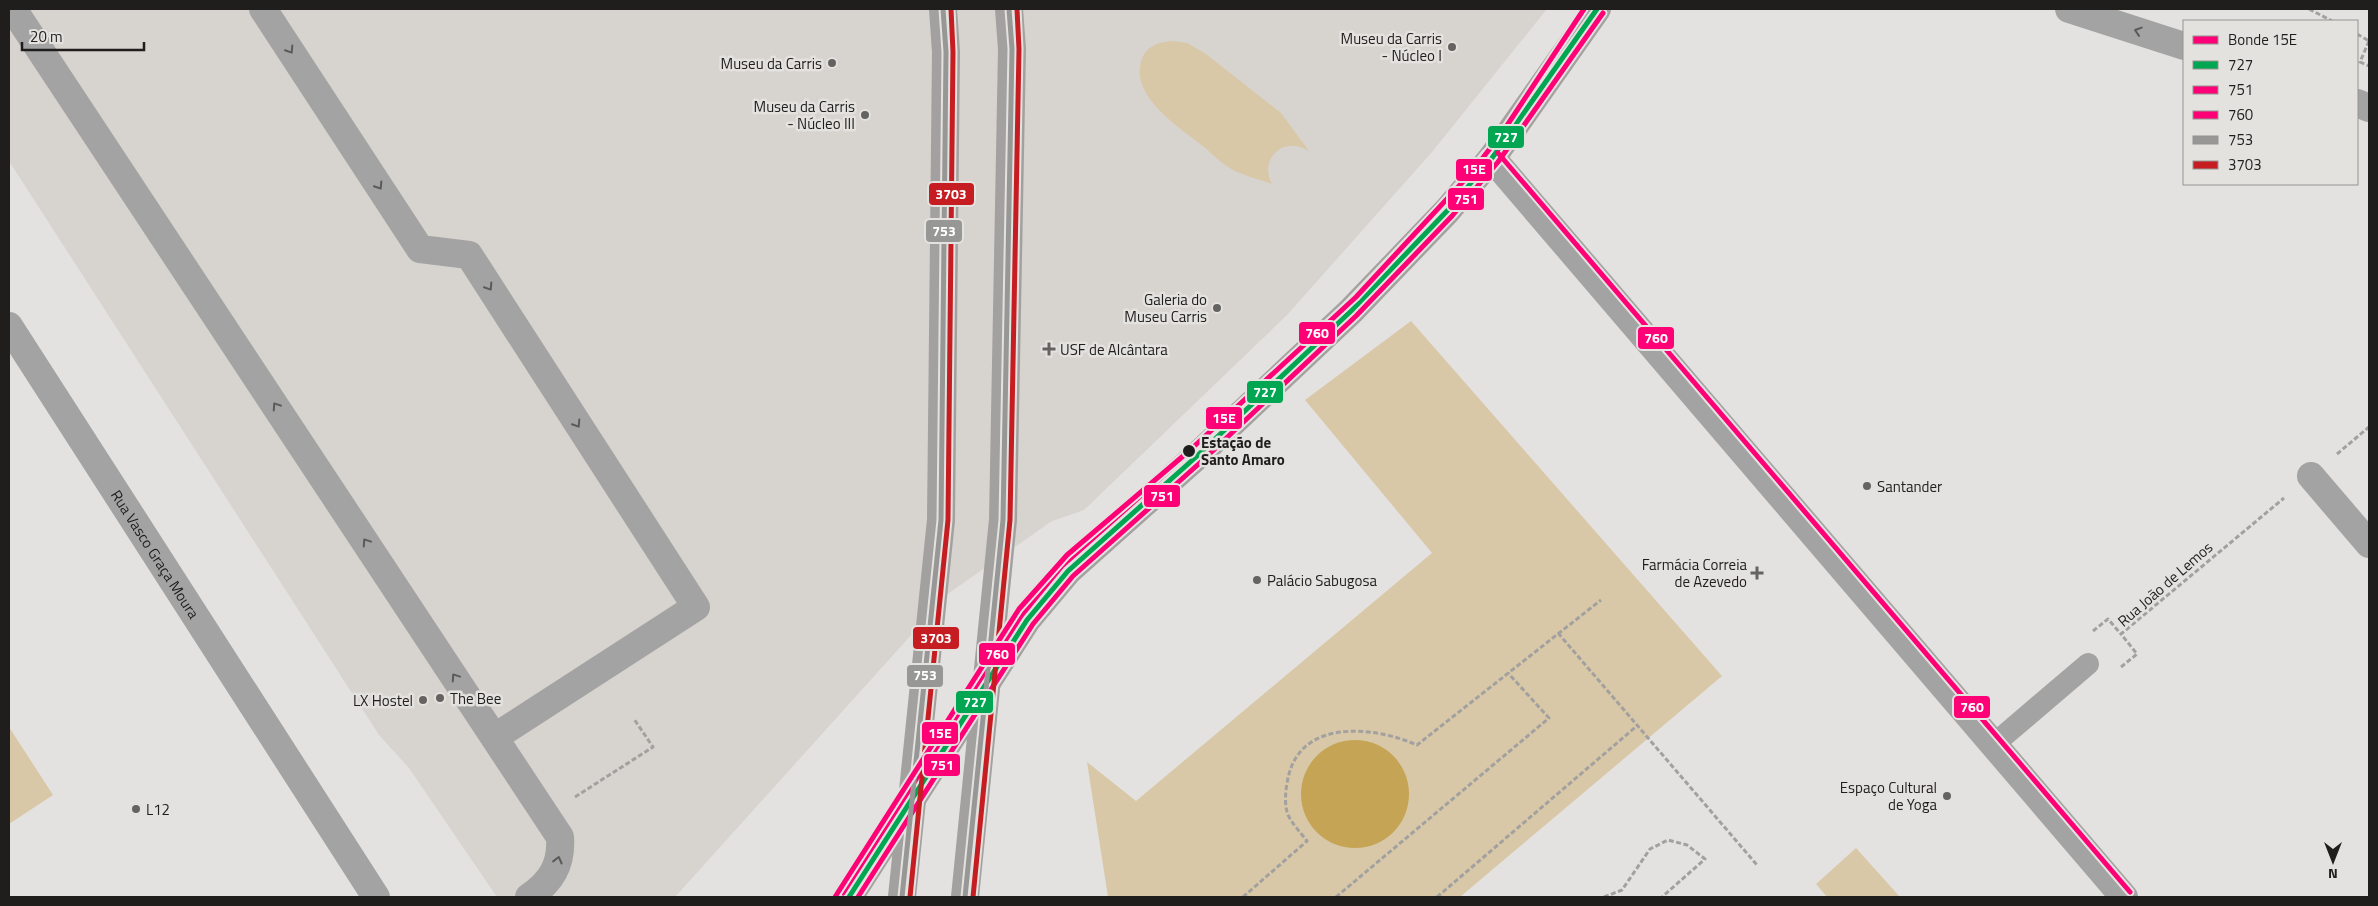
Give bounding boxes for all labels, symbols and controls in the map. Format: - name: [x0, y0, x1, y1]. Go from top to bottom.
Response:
- scale bar: [22, 20, 145, 52]
- legend: [2183, 20, 2358, 185]
- text: 20 m: [30, 25, 63, 48]
- place label: Museu da Carris - Núcleo I: [1341, 27, 1442, 67]
- one-way arrow: [2134, 27, 2143, 37]
- text: Bonde 15E: [2228, 28, 2297, 51]
- marker: Museu da Carris - Núcleo I: [1446, 41, 1458, 53]
- one-way arrow: [284, 44, 293, 53]
- place label: Museu da Carris: [721, 52, 822, 75]
- text: 727: [2228, 53, 2253, 76]
- marker: Museu da Carris: [826, 57, 838, 69]
- text: 751: [2228, 78, 2253, 101]
- place label: Museu da Carris - Núcleo III: [754, 95, 855, 135]
- text: 760: [2228, 103, 2253, 126]
- marker: Museu da Carris - Núcleo III: [859, 109, 871, 121]
- line badge: 727: [1487, 125, 1525, 149]
- text: 727: [1494, 126, 1518, 147]
- text: 753: [2228, 128, 2253, 151]
- text: 3703: [2228, 153, 2262, 176]
- line badge: 15E: [1455, 158, 1493, 182]
- text: 15E: [1462, 158, 1486, 179]
- one-way arrow: [373, 180, 382, 189]
- line badge: 3703: [928, 182, 975, 206]
- text: 3703: [935, 183, 967, 204]
- line badge: 751: [1447, 187, 1485, 211]
- text: 751: [1454, 188, 1478, 209]
- line badge: 753: [925, 219, 963, 243]
- text: 753: [932, 220, 956, 241]
- one-way arrow: [483, 282, 493, 291]
- place label: Galeria do Museu Carris: [1124, 288, 1207, 328]
- marker: Galeria do Museu Carris: [1211, 302, 1223, 314]
- line badge: 760: [1298, 321, 1336, 345]
- text: 760: [1305, 322, 1329, 343]
- line badge: 760: [1637, 326, 1675, 350]
- text: 760: [1644, 327, 1668, 348]
- place label: USF de Alcântara: [1060, 338, 1168, 361]
- marker: USF de Alcântara: [1042, 342, 1056, 356]
- line badge: 727: [1246, 380, 1284, 404]
- text: 727: [1253, 381, 1277, 402]
- one-way arrow: [273, 402, 282, 412]
- line badge: 15E: [1205, 406, 1243, 430]
- text: 15E: [1212, 407, 1236, 428]
- one-way arrow: [571, 418, 581, 427]
- place label: Estação de Santo Amaro: [1201, 431, 1285, 471]
- marker: Estação de Santo Amaro: [1181, 443, 1197, 459]
- place label: Santander: [1877, 475, 1942, 498]
- marker: Santander: [1861, 480, 1873, 492]
- line badge: 751: [1143, 484, 1181, 508]
- street label: Rua Vasco Graça Moura: [106, 485, 206, 623]
- text: 751: [1150, 485, 1174, 506]
- street label: Rua João de Lemos: [2112, 536, 2218, 632]
- one-way arrow: [362, 538, 372, 547]
- place label: Farmácia Correia de Azevedo: [1642, 553, 1747, 593]
- marker: Farmácia Correia de Azevedo: [1751, 567, 1763, 579]
- place label: Palácio Sabugosa: [1267, 569, 1377, 592]
- marker: Palácio Sabugosa: [1251, 574, 1263, 586]
- line badge: 3703: [912, 626, 960, 650]
- text: 3703: [920, 627, 952, 648]
- line badge: 760: [978, 642, 1016, 666]
- text: 760: [985, 643, 1009, 664]
- line badge: 753: [906, 664, 944, 688]
- text: 753: [913, 664, 937, 685]
- one-way arrow: [452, 673, 461, 683]
- place label: The Bee: [450, 687, 501, 710]
- place label: LX Hostel: [353, 689, 413, 712]
- line badge: 727: [955, 690, 994, 714]
- text: 727: [963, 691, 987, 712]
- marker: The Bee: [434, 692, 446, 704]
- marker: LX Hostel: [417, 694, 429, 706]
- line badge: 760: [1953, 695, 1991, 719]
- text: 760: [1960, 696, 1984, 717]
- line badge: 15E: [921, 721, 959, 745]
- text: 15E: [928, 722, 952, 743]
- line badge: 751: [923, 753, 961, 777]
- text: 751: [930, 754, 954, 775]
- place label: Espaço Cultural de Yoga: [1840, 776, 1937, 816]
- marker: Espaço Cultural de Yoga: [1941, 790, 1953, 802]
- place label: L12: [146, 798, 170, 821]
- marker: L12: [130, 803, 142, 815]
- north arrow: [2308, 836, 2358, 886]
- one-way arrow: [552, 856, 563, 865]
- text: N: [2328, 864, 2338, 885]

